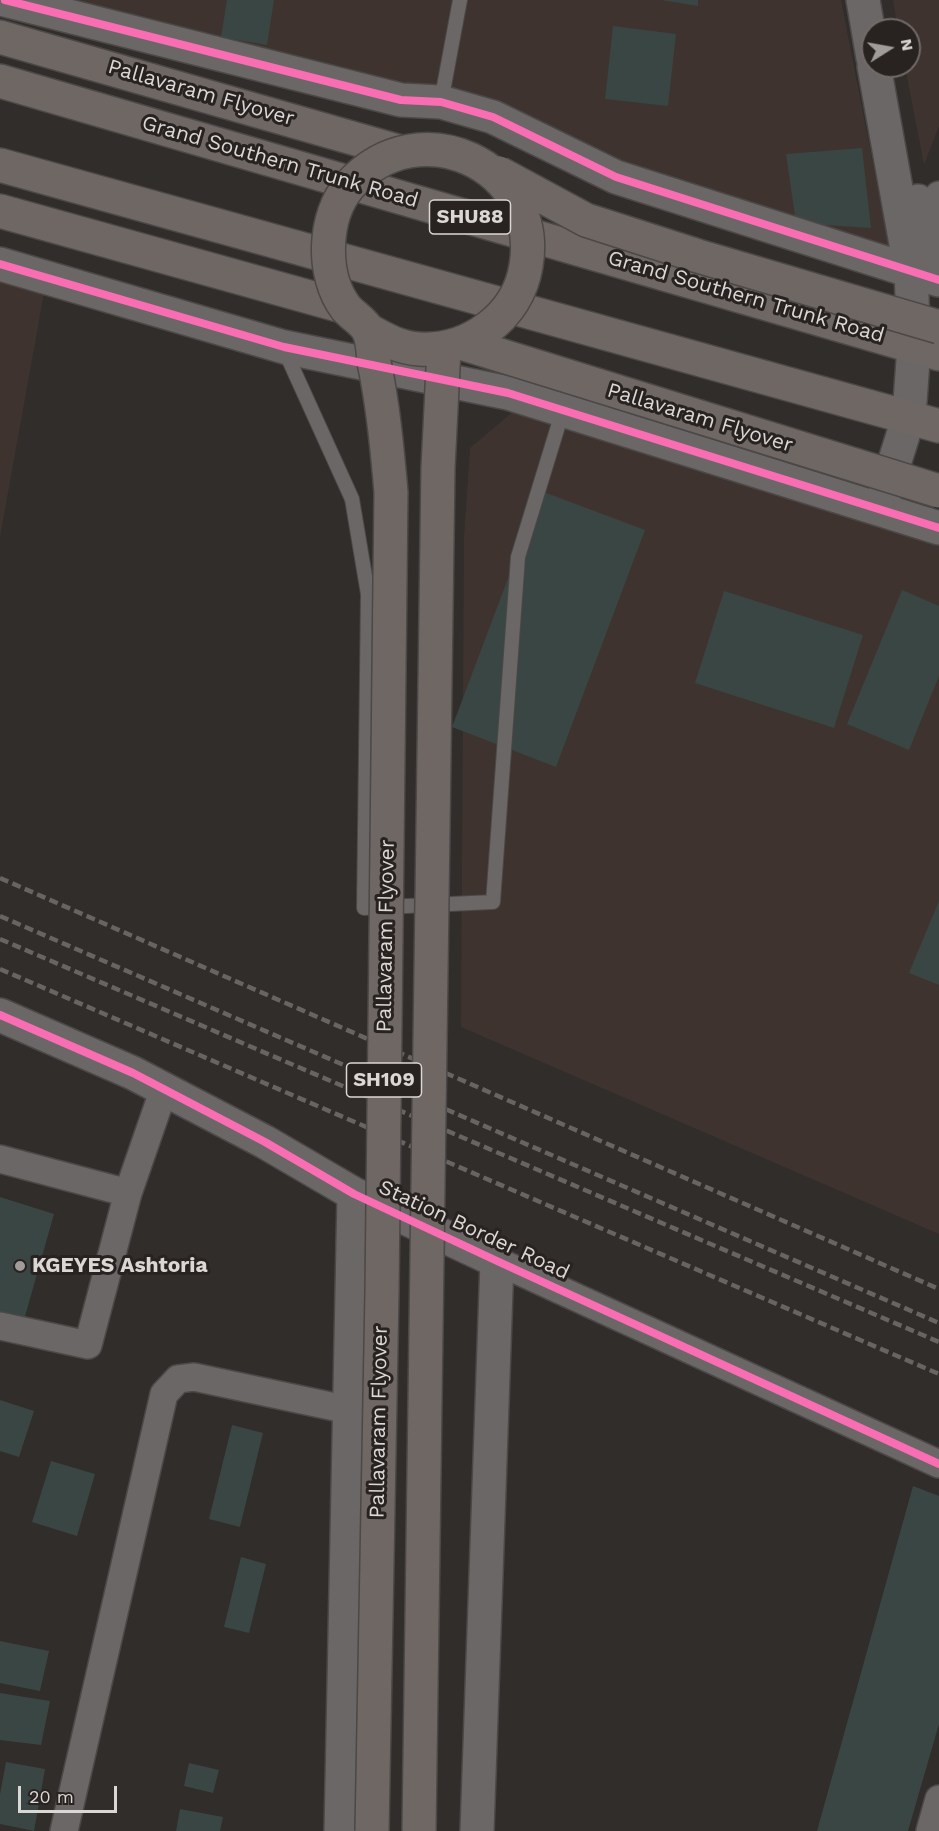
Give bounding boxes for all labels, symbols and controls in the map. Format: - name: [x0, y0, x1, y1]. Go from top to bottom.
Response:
- north arrow: [861, 18, 921, 78]
- text: N: [897, 37, 918, 52]
- street label: Pallavaram Flyover: [105, 54, 297, 132]
- street label: Grand Southern Trunk Road: [139, 110, 421, 214]
- road number: SHU88: [430, 200, 510, 234]
- street label: Grand Southern Trunk Road: [605, 245, 887, 349]
- street label: Pallavaram Flyover: [604, 378, 796, 458]
- street label: Pallavaram Flyover: [372, 839, 400, 1033]
- road number: SH109: [346, 1063, 422, 1097]
- street label: Station Border Road: [375, 1175, 573, 1285]
- place label: KGEYES Ashtoria: [32, 1253, 208, 1279]
- marker: KGEYES Ashtoria: [13, 1259, 27, 1273]
- street label: Pallavaram Flyover: [365, 1325, 393, 1519]
- scale bar: [21, 1774, 120, 1812]
- text: 20 m: [29, 1786, 74, 1807]

